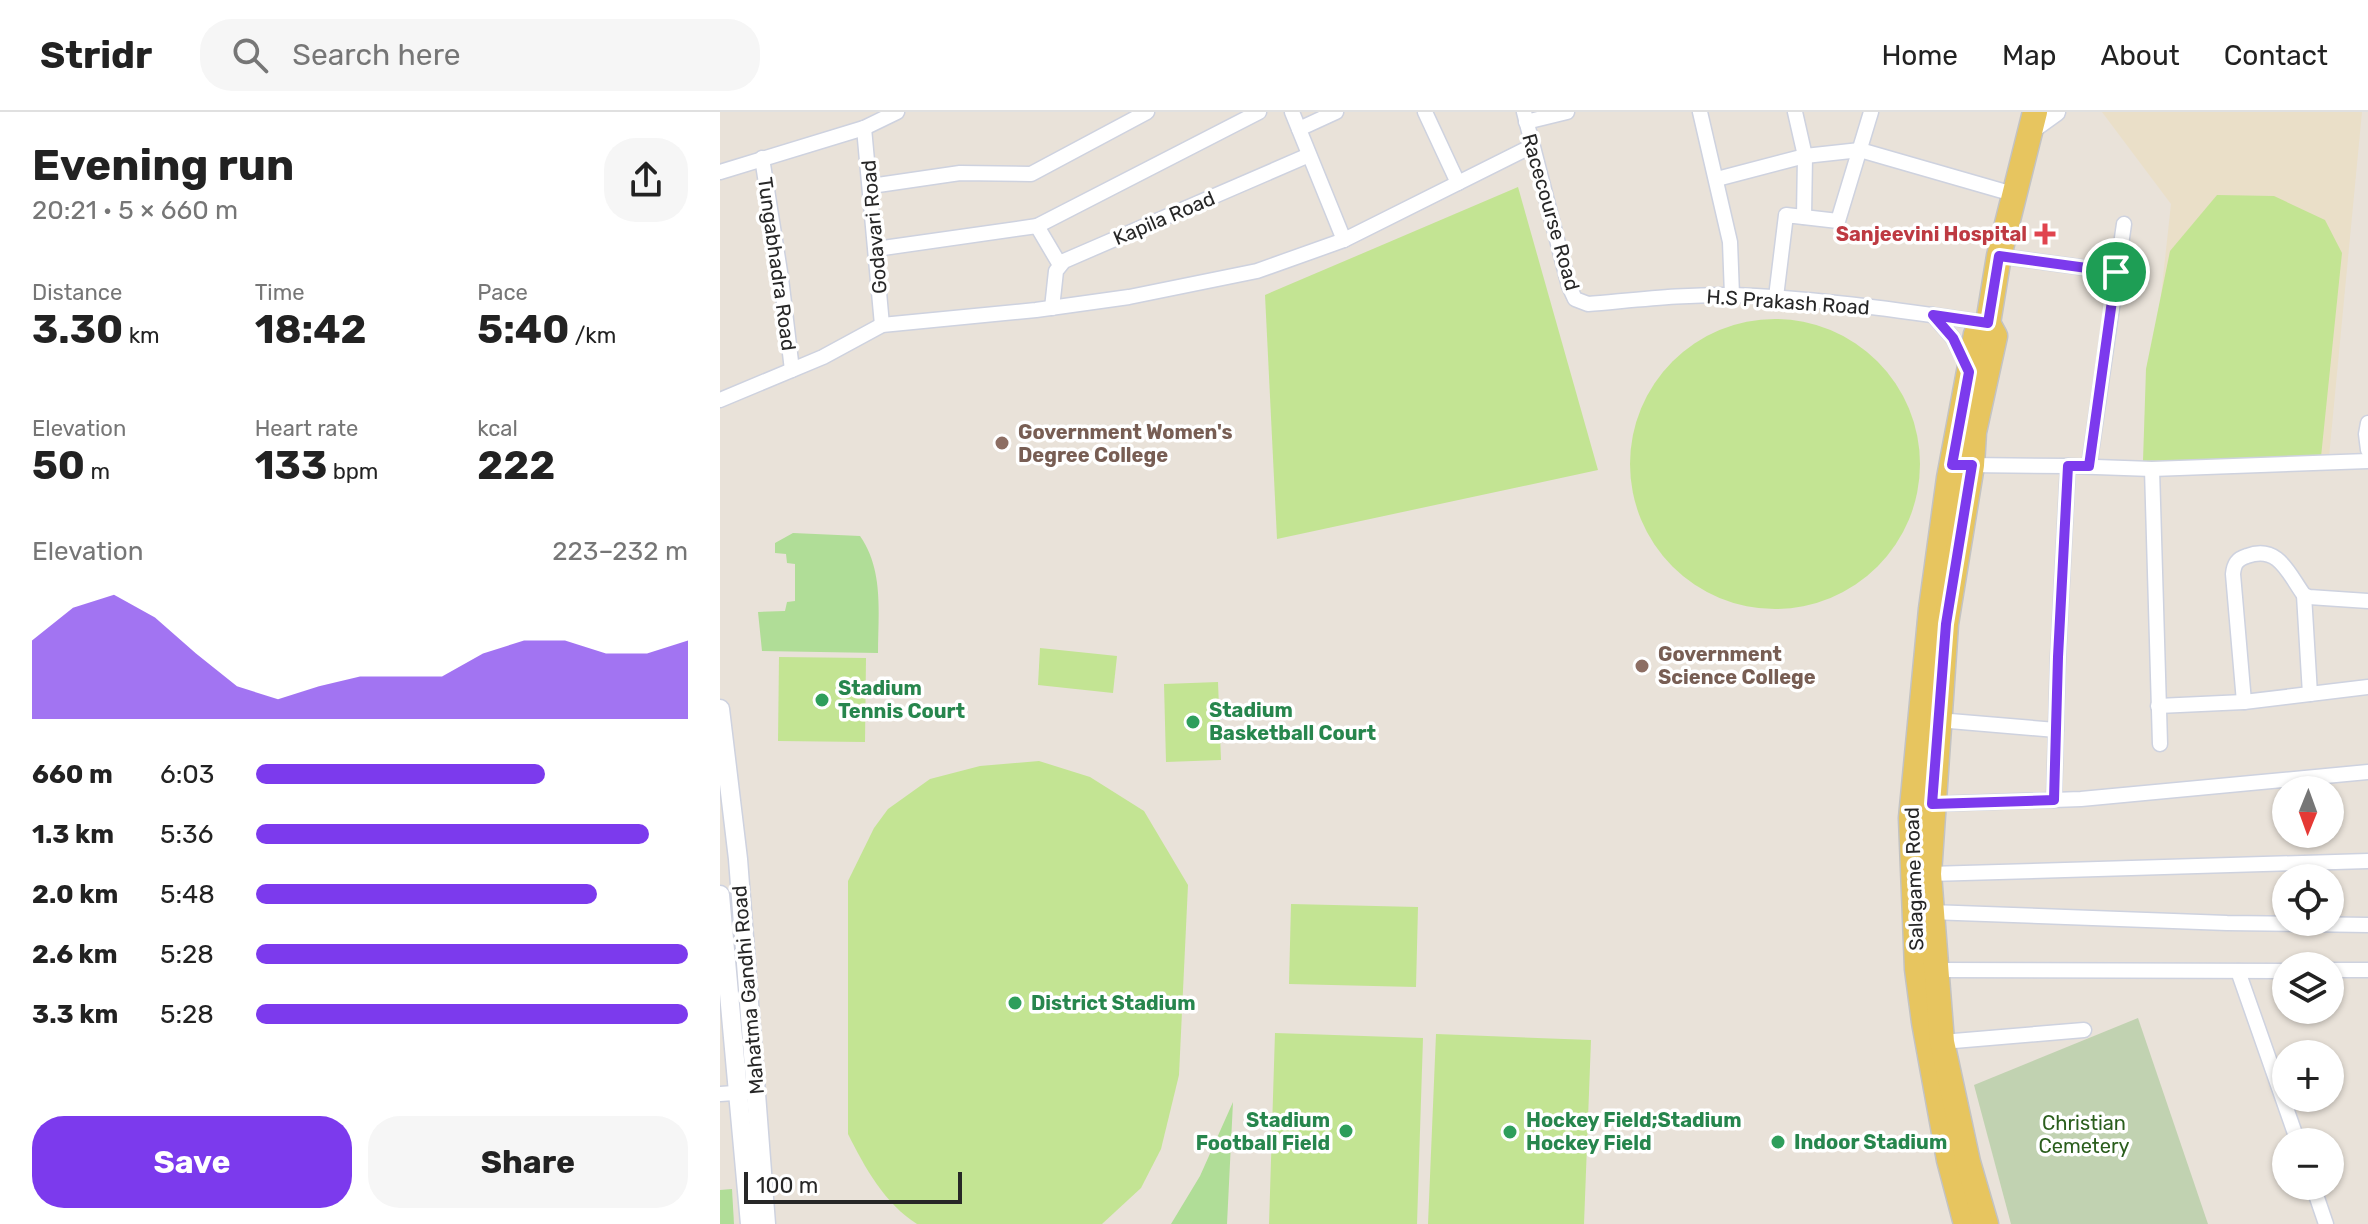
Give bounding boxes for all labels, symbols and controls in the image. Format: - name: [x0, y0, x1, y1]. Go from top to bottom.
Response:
- search box: [200, 19, 760, 91]
- text: Stridr: [40, 32, 152, 78]
- icon: search: [228, 33, 272, 77]
- text: Search here: [292, 37, 461, 73]
- text: Home: [1881, 39, 1958, 72]
- text: Map: [2002, 39, 2056, 72]
- text: About: [2100, 39, 2180, 72]
- text: Contact: [2224, 39, 2328, 72]
- street label: Racecourse Road: [1517, 131, 1585, 293]
- button: share: [604, 138, 688, 222]
- text: Evening run: [32, 139, 294, 191]
- street label: Godavari Road: [856, 159, 892, 295]
- street label: Tungabhadra Road: [753, 176, 801, 352]
- street label: Kapila Road: [1110, 186, 1218, 250]
- text: 20:21 · 5 × 660 m: [32, 195, 238, 226]
- place label: Sanjeevini Hospital: [1836, 222, 2027, 246]
- marker: Sanjeevini Hospital: [2034, 223, 2056, 245]
- pin: [2082, 238, 2150, 306]
- icon: arrive: [2094, 250, 2138, 294]
- text: Distance: [32, 279, 122, 306]
- text: Time: [255, 279, 305, 306]
- text: Pace: [477, 279, 528, 306]
- street label: H.S Prakash Road: [1706, 284, 1870, 320]
- text: 3.30: [32, 306, 123, 353]
- text: 18:42: [255, 306, 367, 353]
- text: 5:40: [477, 306, 569, 353]
- text: km: [123, 322, 160, 349]
- text: /km: [569, 322, 616, 349]
- text: Elevation: [32, 415, 126, 442]
- text: Heart rate: [255, 415, 358, 442]
- text: kcal: [477, 415, 518, 442]
- place label: Government Women's Degree College: [1018, 420, 1233, 467]
- marker: Government Women's Degree College: [993, 434, 1011, 452]
- text: 50: [32, 442, 85, 489]
- text: 133: [255, 442, 327, 489]
- text: 222: [477, 442, 555, 489]
- text: m: [85, 458, 110, 485]
- text: bpm: [327, 458, 378, 485]
- text: Elevation: [32, 536, 143, 567]
- text: 223–232 m: [552, 536, 688, 567]
- place label: Government Science College: [1658, 642, 1816, 689]
- marker: Government Science College: [1633, 657, 1651, 675]
- place label: Stadium Tennis Court: [838, 676, 965, 723]
- marker: Stadium Tennis Court: [813, 691, 831, 709]
- place label: Stadium Basketball Court: [1209, 698, 1376, 745]
- marker: Stadium Basketball Court: [1184, 713, 1202, 731]
- text: 660 m: [32, 759, 113, 790]
- text: 6:03: [160, 759, 214, 790]
- north arrow: [2272, 776, 2344, 848]
- map controls: [2272, 776, 2344, 1200]
- street label: Salagame Road: [1900, 807, 1928, 951]
- text: 1.3 km: [32, 819, 114, 850]
- text: 5:36: [160, 819, 213, 850]
- button: locate: [2272, 864, 2344, 936]
- text: 2.0 km: [32, 879, 118, 910]
- text: 5:48: [160, 879, 215, 910]
- street label: Mahatma Gandhi Road: [727, 885, 769, 1095]
- text: 2.6 km: [32, 939, 118, 970]
- text: 5:28: [160, 939, 214, 970]
- button: layers: [2272, 952, 2344, 1024]
- place label: District Stadium: [1031, 991, 1195, 1015]
- marker: District Stadium: [1006, 994, 1024, 1012]
- text: 3.3 km: [32, 999, 118, 1030]
- text: 5:28: [160, 999, 214, 1030]
- button: +: [2272, 1040, 2344, 1112]
- place label: Stadium Football Field: [1196, 1108, 1330, 1155]
- place label: Hockey Field;Stadium Hockey Field: [1526, 1108, 1741, 1155]
- park label: Christian Cemetery: [2038, 1111, 2130, 1158]
- button: Save: [32, 1116, 352, 1208]
- button: Share: [368, 1116, 688, 1208]
- marker: Stadium Football Field: [1337, 1122, 1355, 1140]
- marker: Hockey Field;Stadium Hockey Field: [1501, 1123, 1519, 1141]
- button: −: [2272, 1128, 2344, 1200]
- place label: Indoor Stadium: [1794, 1130, 1947, 1154]
- marker: Indoor Stadium: [1769, 1133, 1787, 1151]
- scale bar: [744, 1168, 962, 1204]
- text: 100 m: [756, 1172, 818, 1199]

